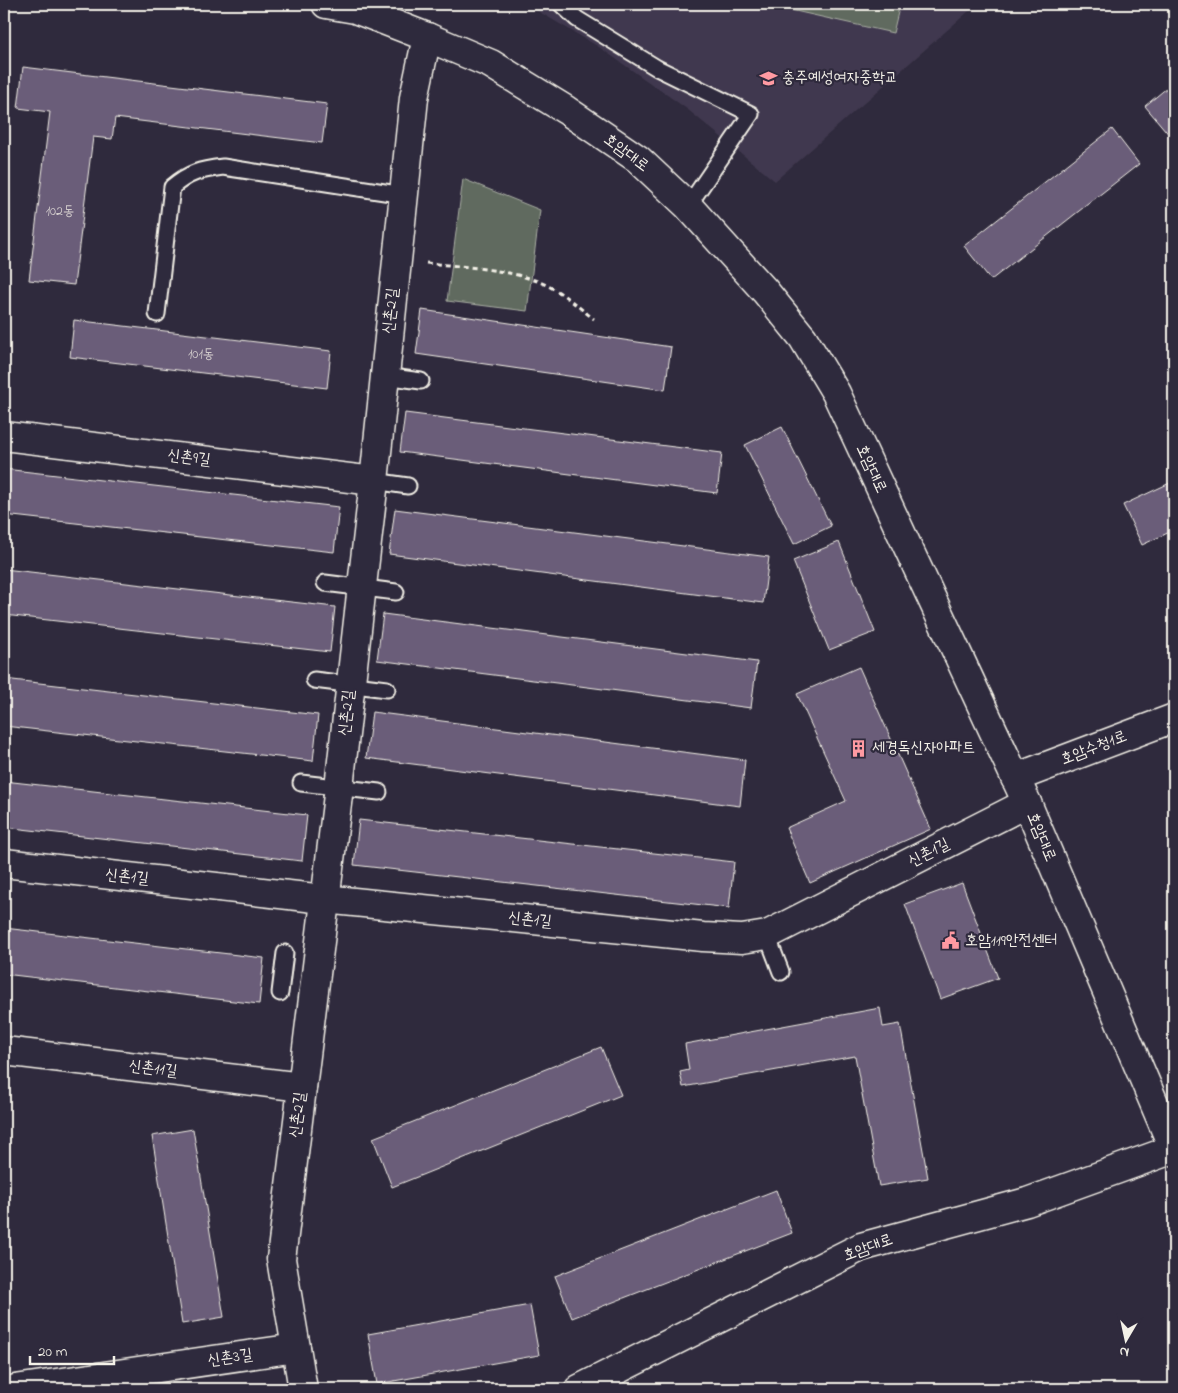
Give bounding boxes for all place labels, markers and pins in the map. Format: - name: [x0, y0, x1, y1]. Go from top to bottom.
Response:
- place label: 충주예성여자중학교: [782, 66, 898, 90]
- school or university icon: 충주예성여자중학교: [758, 68, 778, 88]
- place label: 세경독신자아파트: [872, 736, 975, 760]
- building icon: 세경독신자아파트: [848, 738, 868, 758]
- place label: 호암119안전센터: [965, 929, 1057, 953]
- public building icon: 호암119안전센터: [941, 931, 961, 951]

